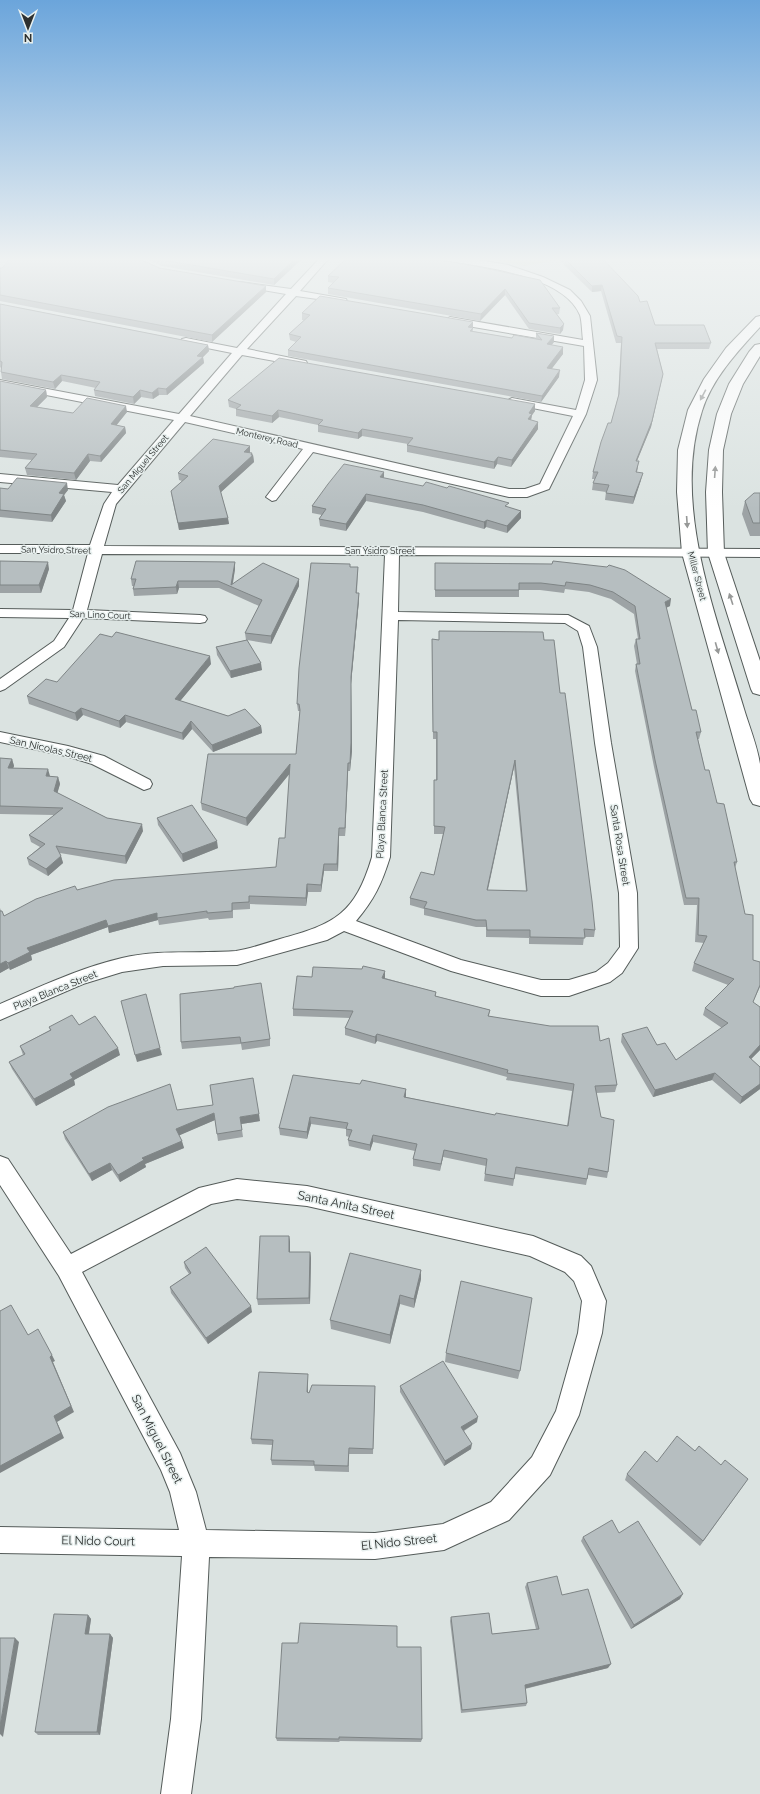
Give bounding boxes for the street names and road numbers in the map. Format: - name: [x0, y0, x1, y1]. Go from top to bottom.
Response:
- street label: Monterey Road: [235, 426, 299, 450]
- street label: San Miguel Street: [116, 433, 170, 495]
- street label: San Ysidro Street: [21, 544, 91, 556]
- street label: San Ysidro Street: [345, 546, 415, 556]
- street label: Miller Street: [686, 550, 708, 602]
- street label: San Lino Court: [69, 609, 131, 621]
- street label: San Nicolas Street: [9, 734, 94, 764]
- street label: Playa Blanca Street: [374, 768, 390, 859]
- street label: Santa Rosa Street: [608, 804, 632, 887]
- street label: Playa Blanca Street: [11, 968, 99, 1012]
- street label: Santa Anita Street: [296, 1188, 396, 1222]
- street label: San Miguel Street: [129, 1392, 185, 1486]
- street label: El Nido Street: [360, 1531, 438, 1553]
- street label: El Nido Court: [61, 1533, 135, 1549]

